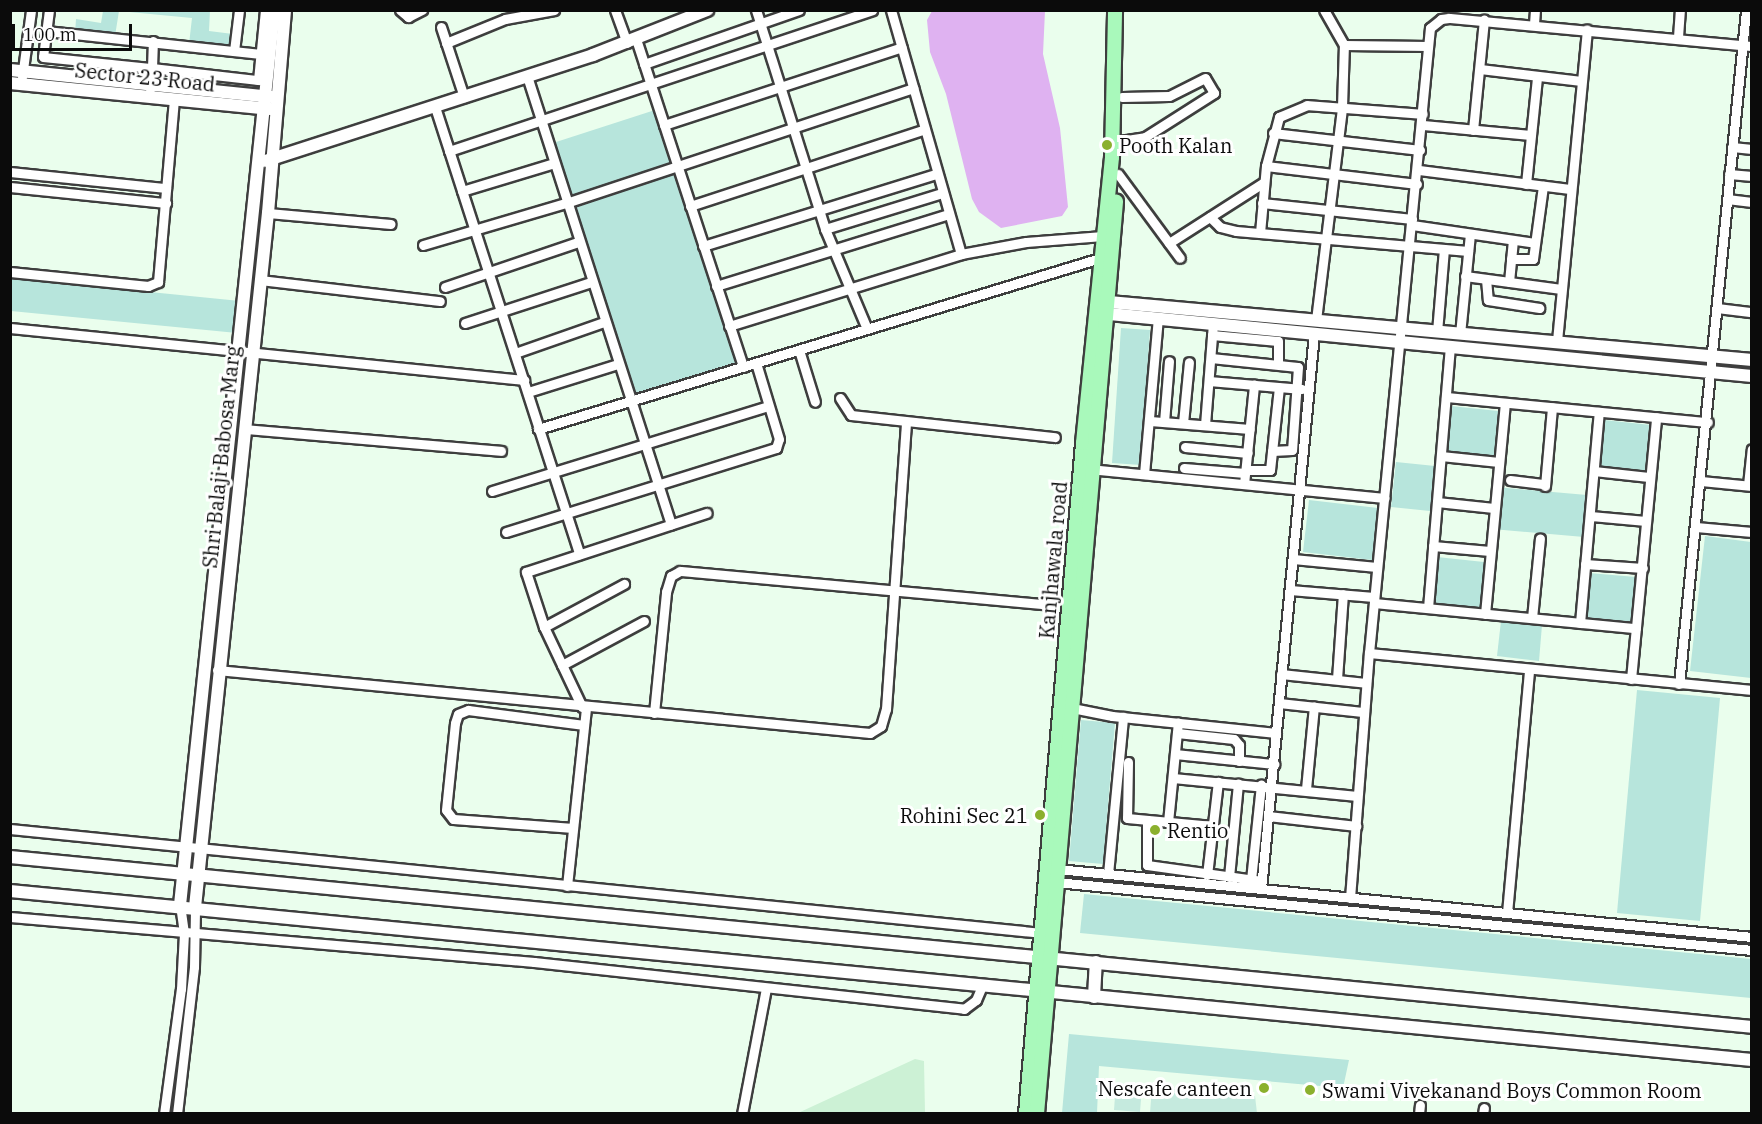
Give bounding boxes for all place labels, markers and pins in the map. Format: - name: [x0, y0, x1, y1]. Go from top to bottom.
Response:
- place label: Pooth Kalan: [1119, 133, 1232, 157]
- marker: Pooth Kalan: [1100, 138, 1114, 152]
- place label: Rohini Sec 21: [900, 803, 1028, 827]
- marker: Rohini Sec 21: [1033, 808, 1047, 822]
- place label: Rentio: [1167, 818, 1228, 842]
- marker: Rentio: [1148, 823, 1162, 837]
- place label: Nescafe canteen: [1098, 1076, 1252, 1100]
- place label: Swami Vivekanand Boys Common Room: [1322, 1078, 1702, 1102]
- marker: Nescafe canteen: [1257, 1081, 1271, 1095]
- marker: Swami Vivekanand Boys Common Room: [1303, 1083, 1317, 1097]

